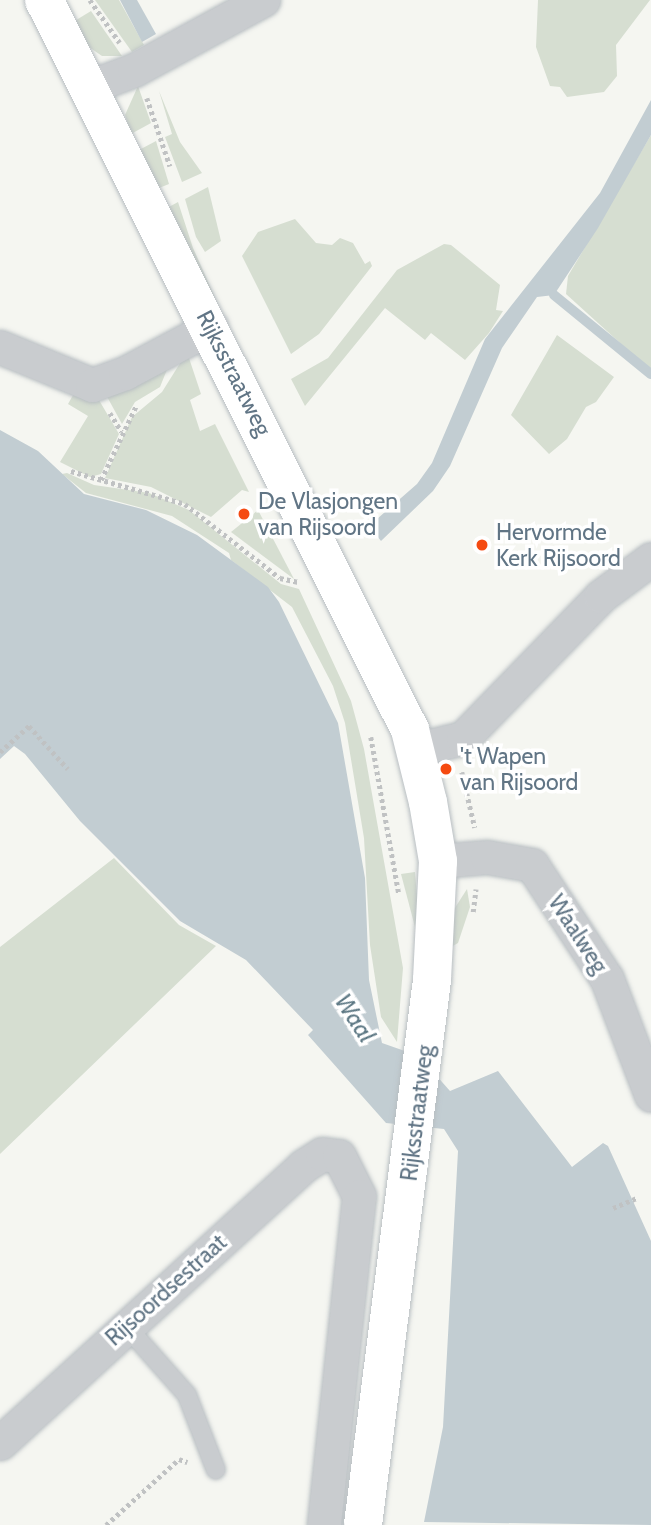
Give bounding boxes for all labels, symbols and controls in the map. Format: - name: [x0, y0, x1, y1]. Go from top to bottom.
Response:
- street label: Rijksstraatweg: [191, 306, 277, 440]
- place label: De Vlasjongen van Rijsoord: [258, 487, 398, 541]
- marker: De Vlasjongen van Rijsoord: [236, 506, 252, 522]
- place label: Hervormde Kerk Rijsoord: [496, 518, 621, 572]
- marker: Hervormde Kerk Rijsoord: [474, 537, 490, 553]
- place label: 't Wapen van Rijsoord: [460, 742, 578, 796]
- marker: 't Wapen van Rijsoord: [438, 761, 454, 777]
- street label: Waalweg: [542, 890, 614, 978]
- water label: Waal: [329, 988, 381, 1048]
- street label: Rijksstraatweg: [395, 1043, 439, 1183]
- street label: Rijsoordsestraat: [100, 1228, 232, 1352]

